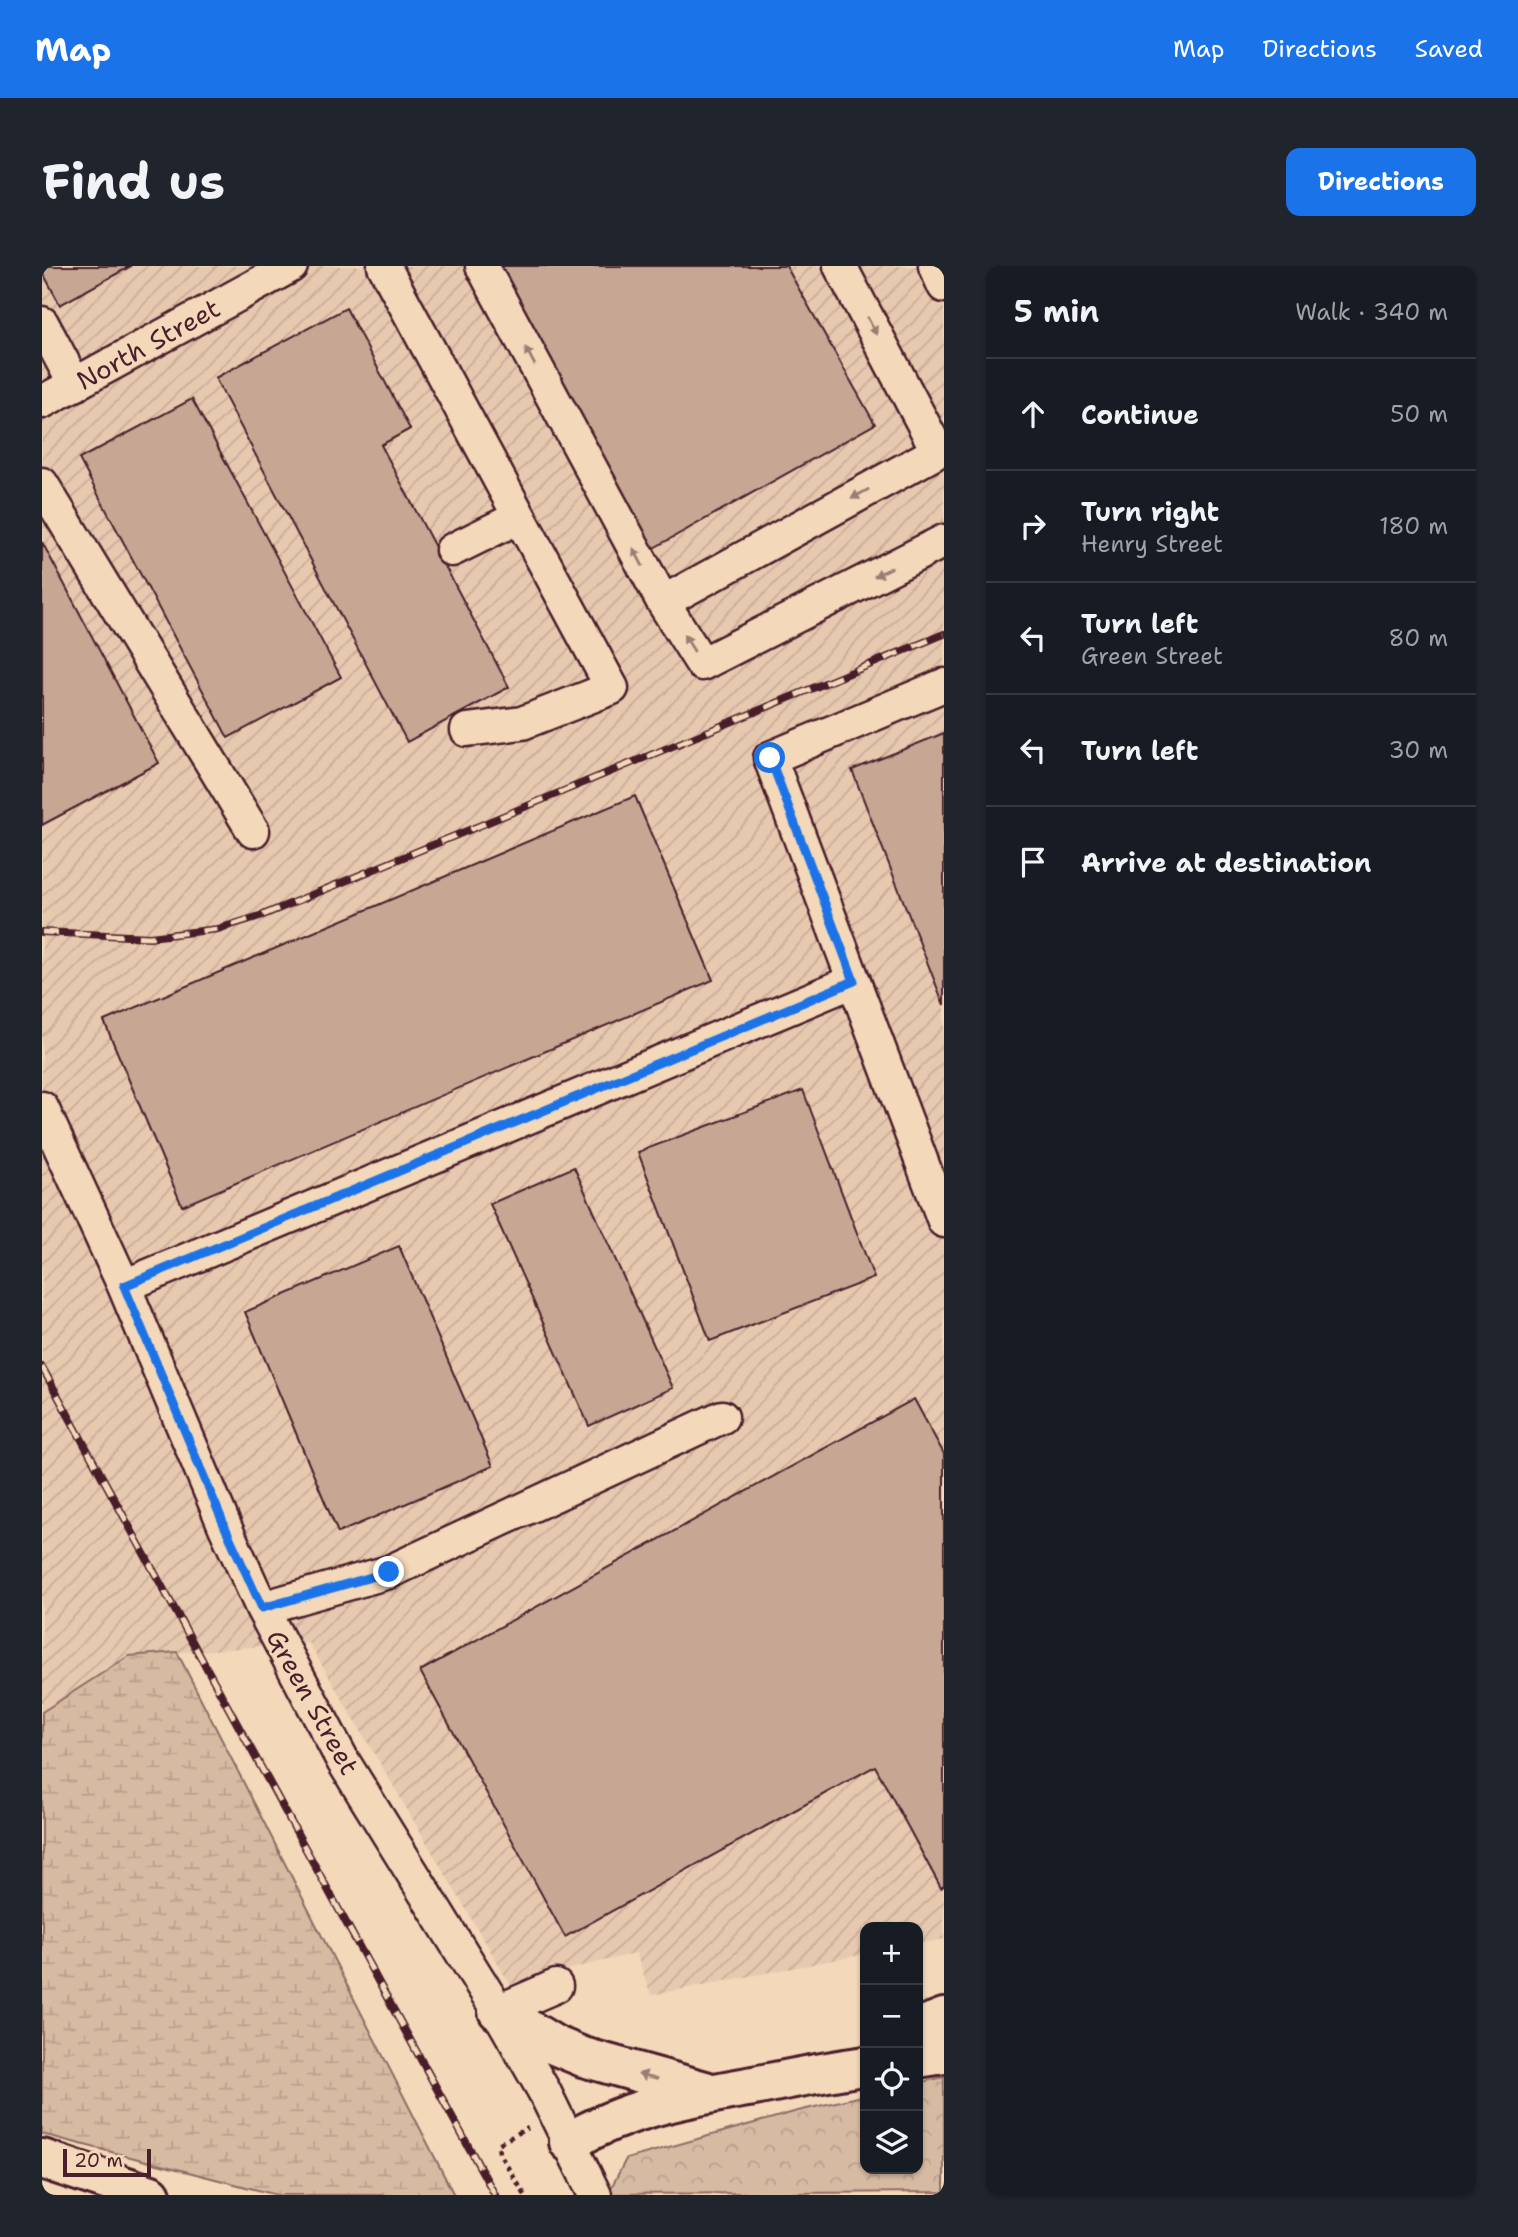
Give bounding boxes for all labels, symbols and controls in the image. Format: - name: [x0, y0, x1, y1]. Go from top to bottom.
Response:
- text: Map: [35, 27, 111, 72]
- text: Map: [1173, 33, 1224, 65]
- text: Directions: [1262, 33, 1377, 65]
- text: Saved: [1415, 33, 1483, 65]
- button: Directions: [1286, 148, 1476, 216]
- text: Find us: [42, 149, 225, 215]
- street label: North Street: [70, 290, 226, 398]
- text: 5 min: [1014, 291, 1099, 332]
- text: Walk · 340 m: [1295, 297, 1448, 327]
- one-way arrow: [866, 316, 878, 336]
- one-way arrow: [524, 347, 536, 366]
- icon: ahead: [1014, 395, 1052, 433]
- text: Continue: [1081, 397, 1199, 432]
- text: 50 m: [1390, 399, 1448, 429]
- one-way arrow: [850, 488, 870, 500]
- text: Turn right: [1081, 494, 1219, 529]
- icon: right: [1014, 507, 1052, 545]
- text: 180 m: [1379, 511, 1448, 541]
- text: Henry Street: [1081, 529, 1223, 559]
- one-way arrow: [632, 547, 644, 566]
- one-way arrow: [873, 566, 893, 578]
- text: Turn left: [1081, 606, 1198, 641]
- icon: left: [1014, 619, 1052, 657]
- text: 80 m: [1389, 623, 1448, 653]
- one-way arrow: [682, 634, 695, 653]
- text: Green Street: [1081, 641, 1223, 671]
- icon: left: [1014, 731, 1052, 769]
- text: Turn left: [1081, 733, 1198, 768]
- text: 30 m: [1389, 735, 1448, 765]
- route start: [754, 742, 785, 773]
- icon: arrive: [1014, 843, 1052, 881]
- text: Arrive at destination: [1081, 845, 1371, 880]
- route end: [373, 1556, 404, 1587]
- street label: Green Street: [259, 1623, 367, 1781]
- map controls: [860, 1922, 923, 2174]
- button: +: [860, 1922, 923, 1985]
- button: −: [860, 1985, 923, 2048]
- button: locate: [860, 2048, 923, 2111]
- one-way arrow: [637, 2070, 659, 2081]
- button: layers: [860, 2111, 923, 2174]
- scale bar: [63, 2146, 150, 2178]
- text: 20 m: [74, 2148, 123, 2173]

